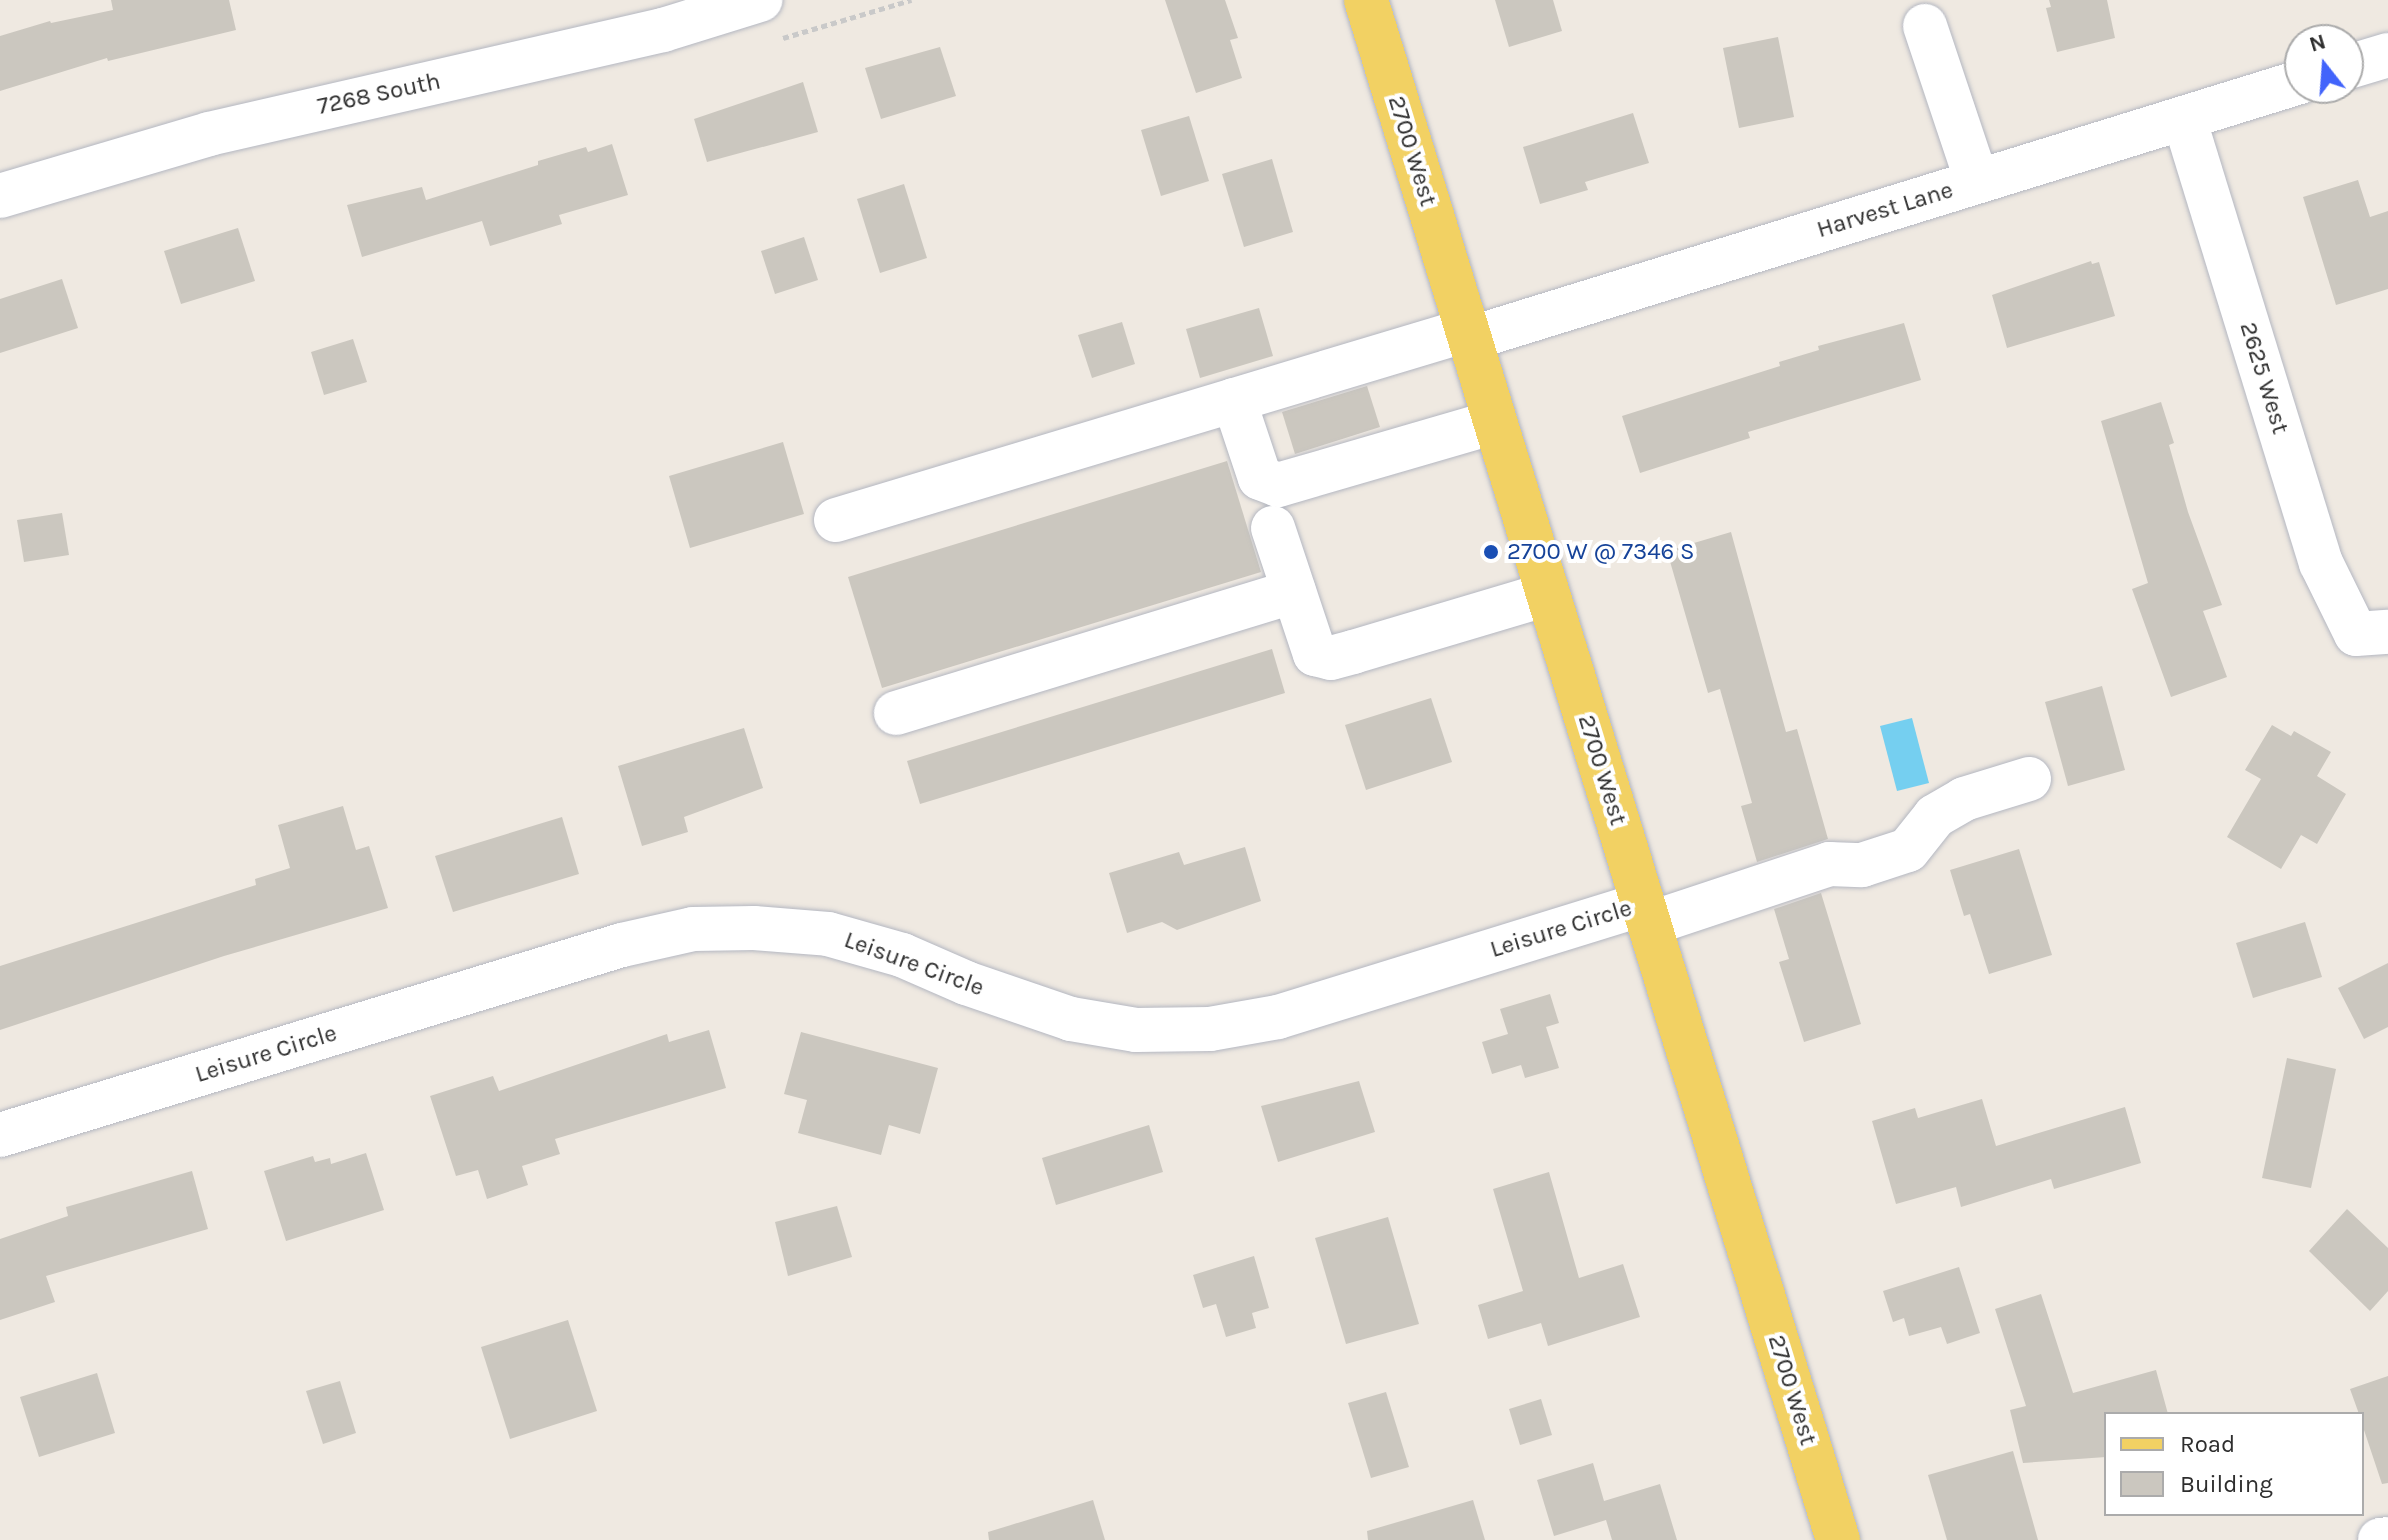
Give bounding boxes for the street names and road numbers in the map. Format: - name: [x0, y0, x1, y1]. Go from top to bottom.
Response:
- street label: 7268 South: [315, 67, 443, 121]
- street label: 2700 West: [1382, 92, 1442, 210]
- street label: Harvest Lane: [1813, 176, 1957, 244]
- street label: 2625 West: [2233, 319, 2295, 437]
- street label: 2700 West: [1572, 711, 1632, 829]
- street label: Leisure Circle: [1487, 894, 1635, 964]
- street label: Leisure Circle: [840, 925, 988, 1003]
- street label: Leisure Circle: [192, 1019, 340, 1089]
- street label: 2700 West: [1762, 1331, 1822, 1449]

